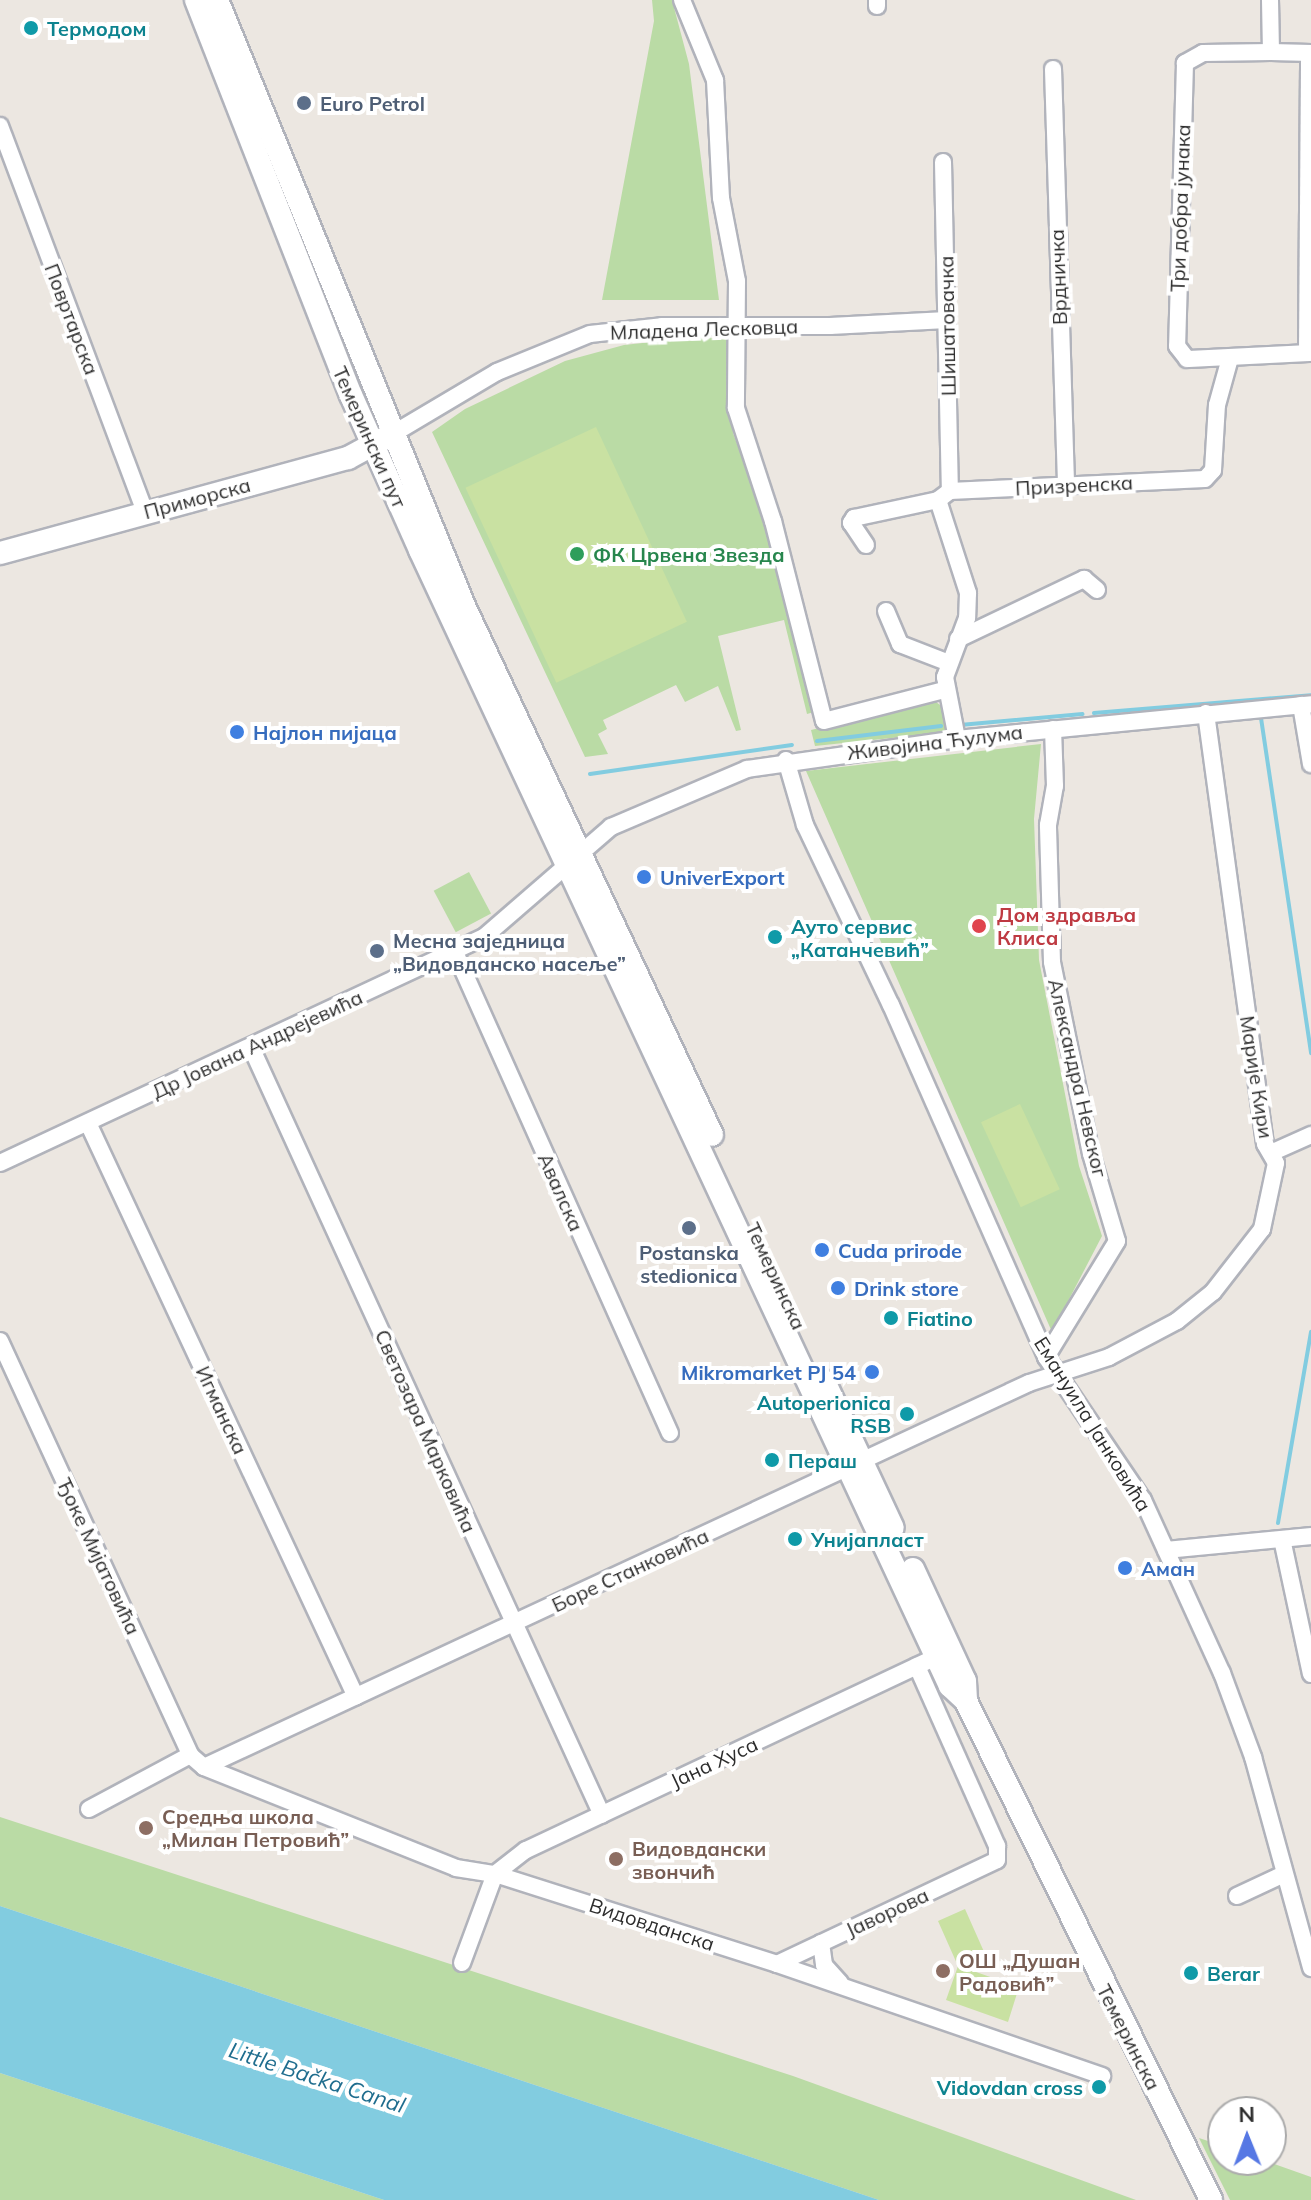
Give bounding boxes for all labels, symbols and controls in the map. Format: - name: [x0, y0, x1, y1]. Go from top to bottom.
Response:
- place label: Термодом: [47, 16, 147, 40]
- marker: Термодом: [22, 19, 40, 37]
- place label: Euro Petrol: [320, 91, 425, 115]
- marker: Euro Petrol: [295, 94, 313, 112]
- street label: Три добра јунака: [1165, 124, 1195, 292]
- street label: Врдничка: [1044, 229, 1072, 325]
- street label: Шишатовачка: [934, 256, 960, 396]
- street label: Повртарска: [40, 260, 104, 378]
- street label: Младена Лесковца: [610, 314, 798, 344]
- street label: Темерински пут: [328, 363, 412, 511]
- street label: Призренска: [1015, 470, 1133, 500]
- street label: Приморска: [141, 472, 253, 524]
- place label: ФК Црвена Звезда: [593, 542, 785, 566]
- marker: ФК Црвена Звезда: [568, 545, 586, 563]
- street label: Живојина Ћулума: [846, 719, 1024, 765]
- place label: Најлон пијаца: [253, 720, 397, 744]
- marker: Најлон пијаца: [228, 723, 246, 741]
- place label: UniverExport: [660, 865, 785, 889]
- marker: UniverExport: [635, 868, 653, 886]
- place label: Дом здравља Клиса: [997, 902, 1136, 949]
- place label: Ауто сервис „Катанчевић”: [791, 914, 929, 961]
- marker: Дом здравља Клиса: [968, 915, 990, 937]
- place label: Месна заједница „Видовданско насеље”: [393, 928, 626, 975]
- marker: Ауто сервис „Катанчевић”: [766, 928, 784, 946]
- marker: Месна заједница „Видовданско насеље”: [368, 942, 386, 960]
- street label: Александра Невског: [1043, 976, 1113, 1180]
- street label: Др Јована Андрејевића: [148, 985, 366, 1103]
- street label: Марије Кири: [1235, 1014, 1279, 1140]
- street label: Авалска: [533, 1149, 589, 1235]
- marker: Postanska stedionica: [680, 1219, 698, 1237]
- street label: Темеринска: [741, 1219, 811, 1333]
- place label: Cuda prirode: [838, 1238, 962, 1262]
- place label: Postanska stedionica: [639, 1240, 739, 1287]
- marker: Cuda prirode: [813, 1241, 831, 1259]
- place label: Drink store: [854, 1276, 959, 1300]
- marker: Drink store: [829, 1279, 847, 1297]
- place label: Fiatino: [907, 1306, 973, 1330]
- marker: Fiatino: [882, 1309, 900, 1327]
- street label: Светозара Марковића: [370, 1326, 482, 1536]
- street label: Емануила Јанковића: [1029, 1332, 1157, 1516]
- place label: Mikromarket PJ 54: [681, 1360, 856, 1384]
- street label: Игманска: [191, 1362, 253, 1458]
- marker: Mikromarket PJ 54: [863, 1363, 881, 1381]
- place label: Autoperionica RSB: [757, 1390, 891, 1437]
- marker: Autoperionica RSB: [898, 1405, 916, 1423]
- place label: Пераш: [788, 1448, 857, 1472]
- marker: Пераш: [763, 1451, 781, 1469]
- street label: Ђоке Мијатовића: [52, 1474, 146, 1638]
- street label: Боре Станковића: [548, 1523, 712, 1617]
- place label: Унијапласт: [811, 1527, 924, 1551]
- marker: Унијапласт: [786, 1530, 804, 1548]
- place label: Аман: [1141, 1556, 1195, 1580]
- marker: Аман: [1116, 1559, 1134, 1577]
- street label: Јана Хуса: [666, 1731, 762, 1793]
- place label: Средња школа „Милан Петровић”: [162, 1804, 349, 1851]
- marker: Средња школа „Милан Петровић”: [137, 1819, 155, 1837]
- place label: Видовдански звончић: [632, 1836, 766, 1883]
- marker: Видовдански звончић: [607, 1850, 625, 1868]
- street label: Јаворова: [842, 1882, 932, 1942]
- street label: Видовданска: [586, 1892, 718, 1956]
- place label: ОШ „Душан Радовић”: [959, 1948, 1080, 1995]
- place label: Berar: [1207, 1961, 1260, 1985]
- marker: ОШ „Душан Радовић”: [934, 1962, 952, 1980]
- marker: Berar: [1182, 1964, 1200, 1982]
- street label: Темеринска: [1092, 1980, 1166, 2094]
- water label: Little Bačka Canal: [226, 2037, 408, 2119]
- place label: Vidovdan cross: [937, 2075, 1083, 2099]
- marker: Vidovdan cross: [1090, 2078, 1108, 2096]
- north arrow: [1207, 2096, 1287, 2176]
- text: N: [1238, 2100, 1255, 2128]

